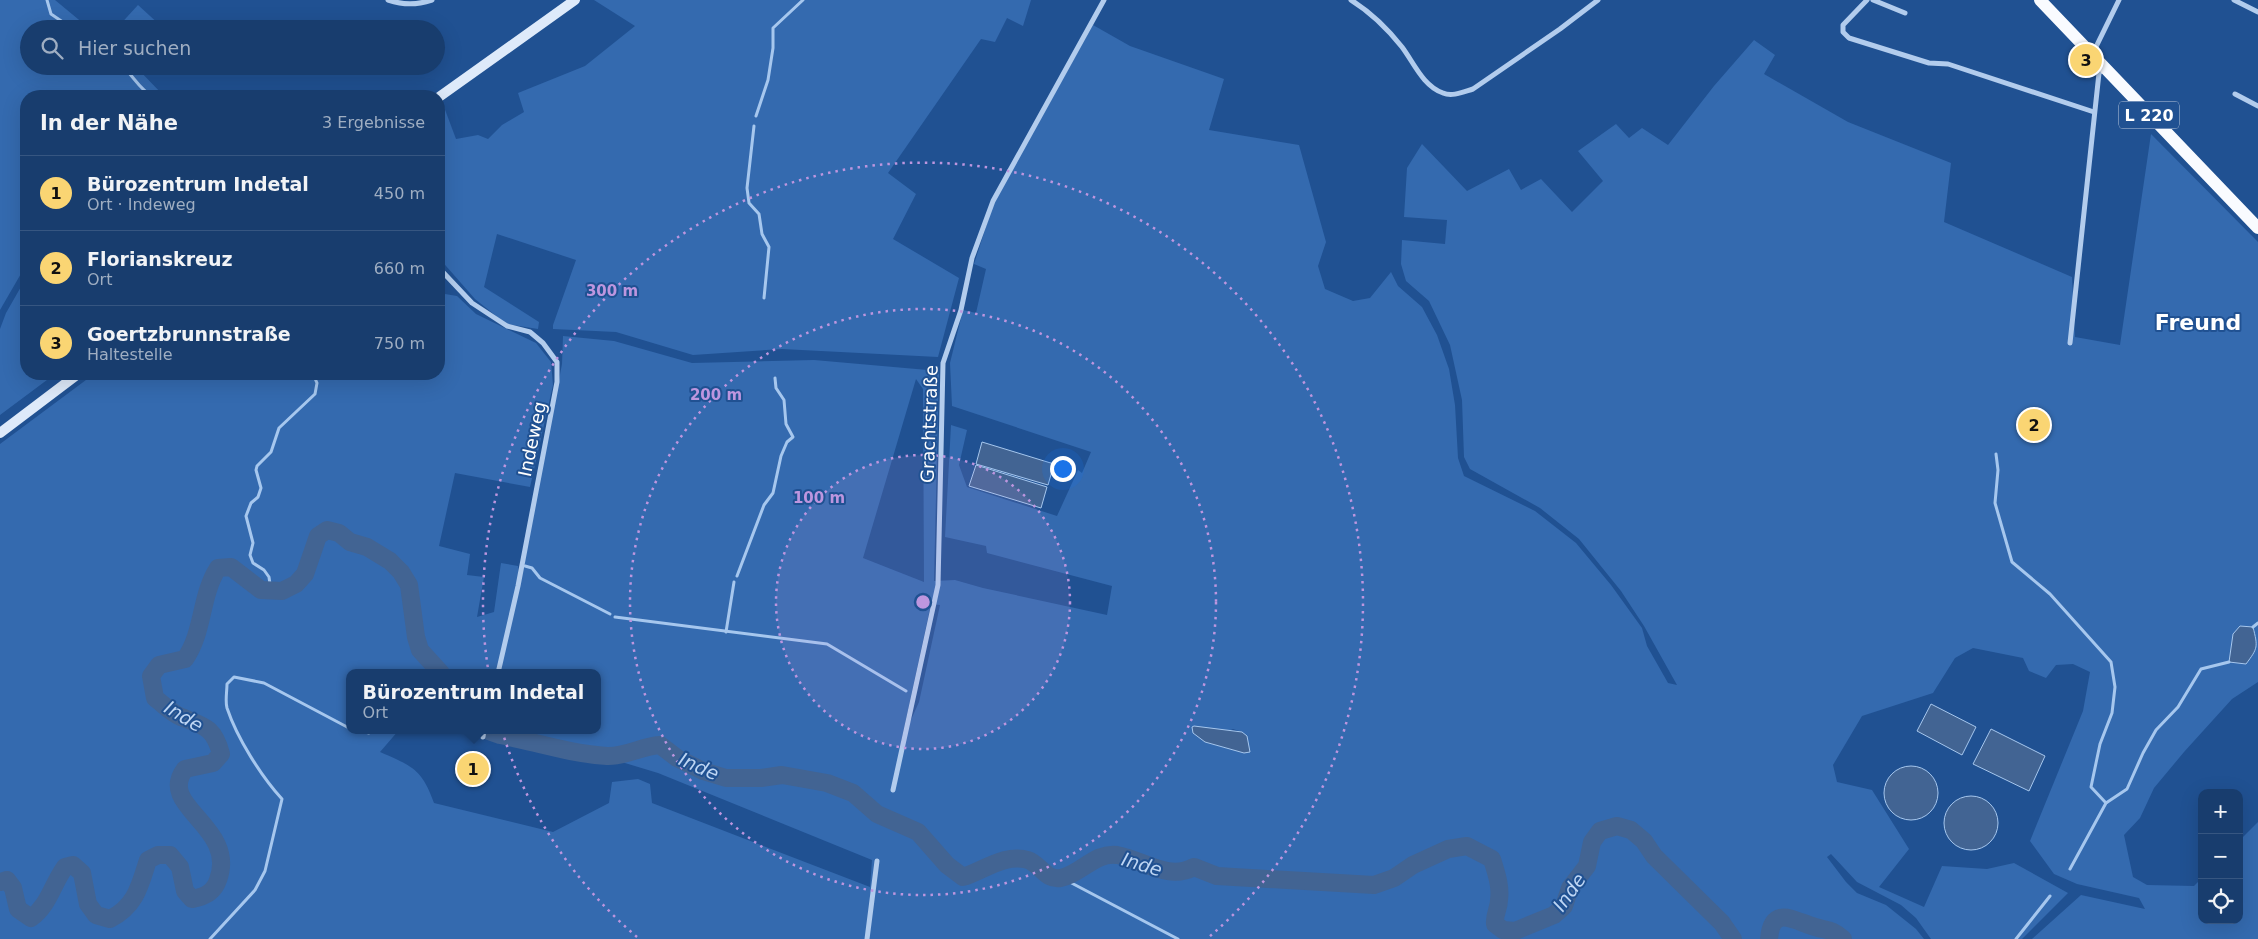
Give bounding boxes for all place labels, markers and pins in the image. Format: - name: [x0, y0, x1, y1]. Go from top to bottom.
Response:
- pin: 3: [2070, 41, 2102, 79]
- pin: 2: [2018, 406, 2050, 444]
- centre of rings: [914, 593, 932, 611]
- pin: 1: [457, 750, 489, 788]

